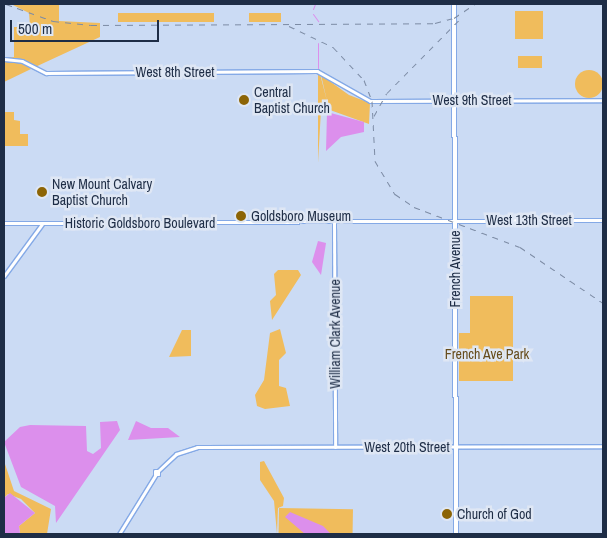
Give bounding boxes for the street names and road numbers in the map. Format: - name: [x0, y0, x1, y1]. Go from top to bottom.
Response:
- street label: West 8th Street: [136, 64, 214, 80]
- street label: West 9th Street: [433, 92, 511, 108]
- street label: West 13th Street: [486, 212, 572, 228]
- street label: Historic Goldsboro Boulevard: [65, 215, 215, 231]
- street label: French Avenue: [447, 230, 463, 308]
- street label: William Clark Avenue: [327, 279, 343, 389]
- street label: West 20th Street: [364, 439, 450, 455]

